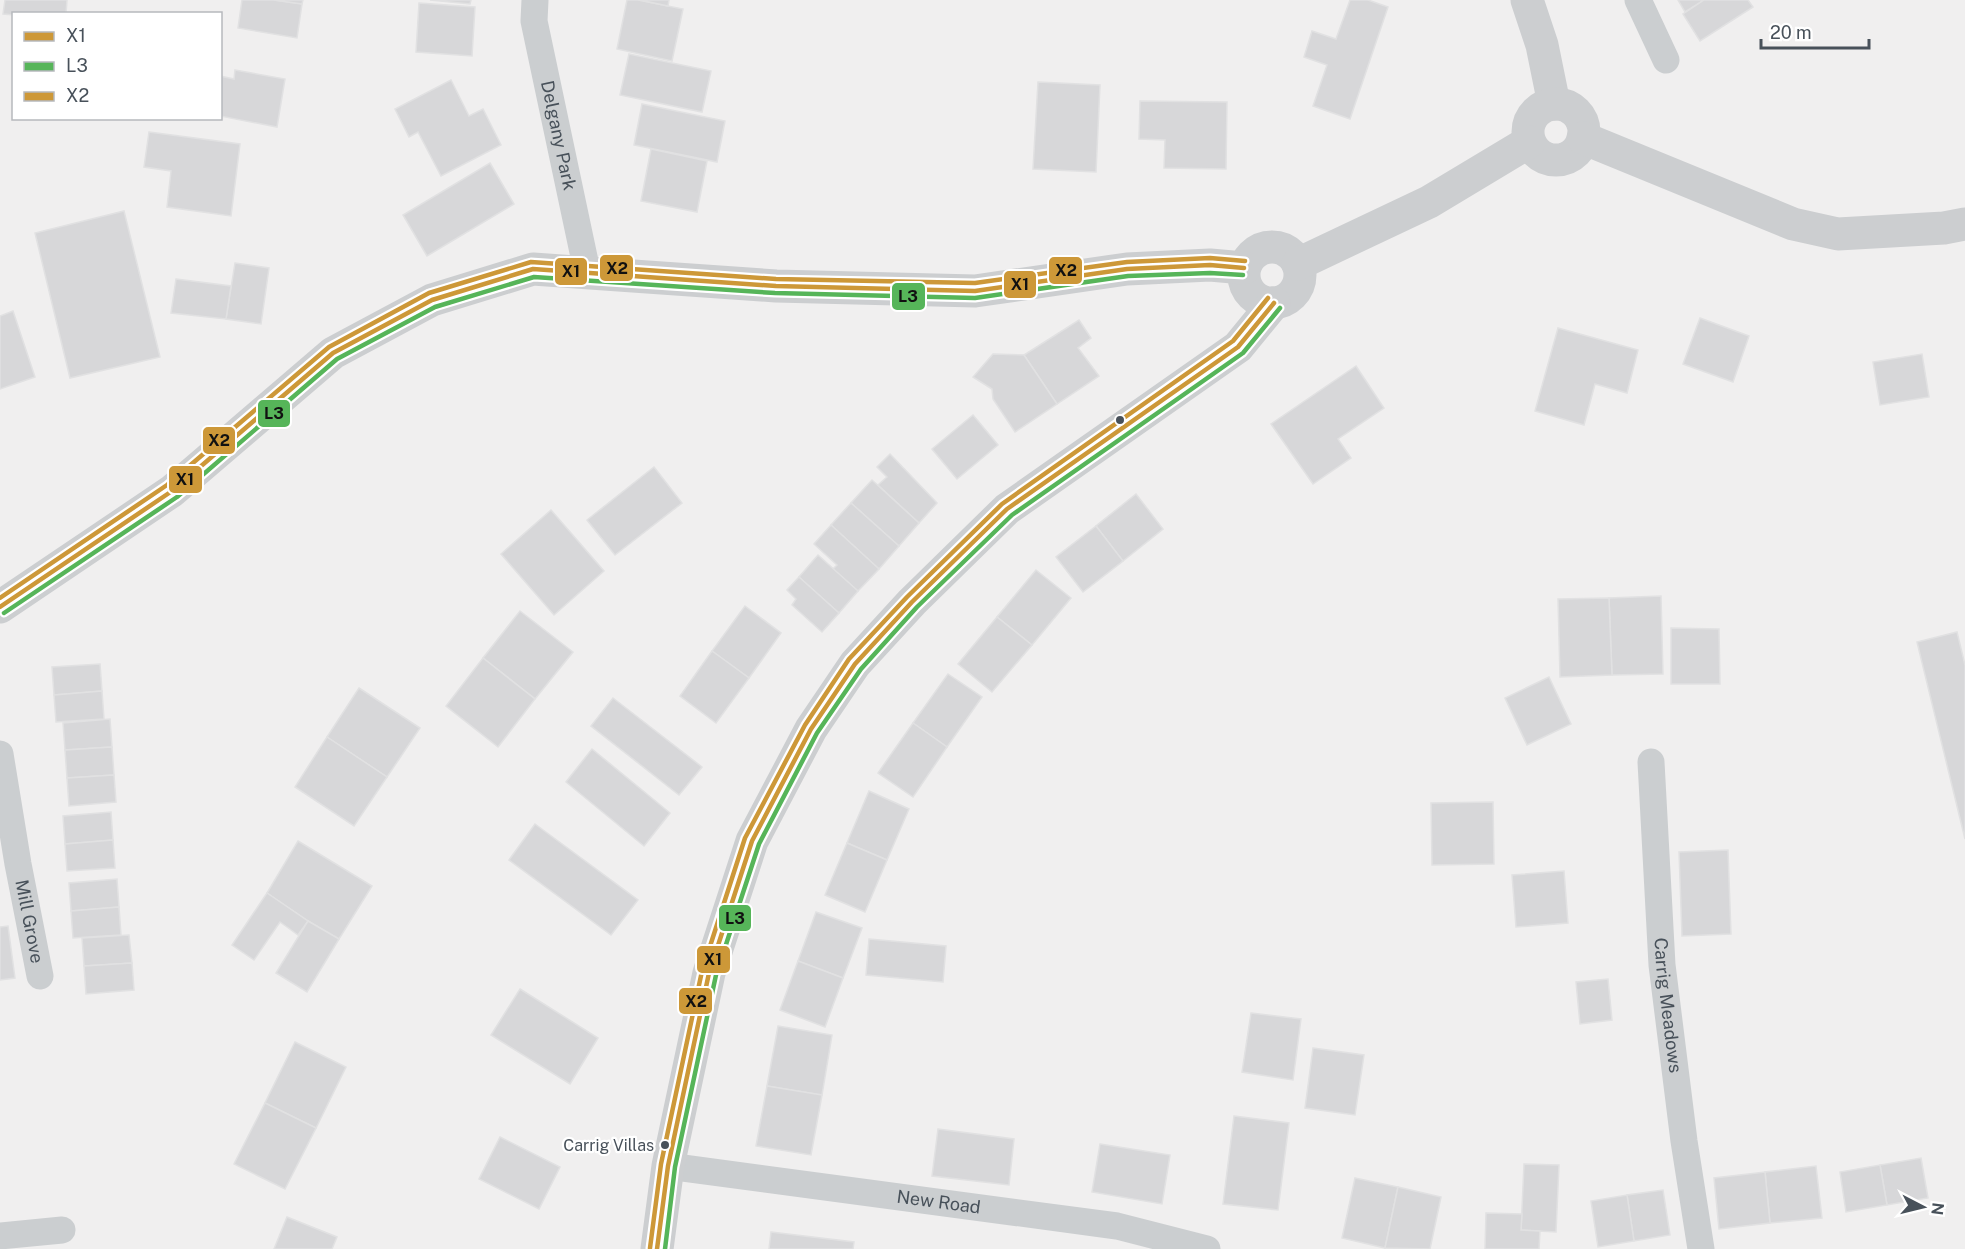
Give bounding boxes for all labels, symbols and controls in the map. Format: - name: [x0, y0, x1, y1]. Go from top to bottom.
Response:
- legend: [12, 12, 222, 120]
- scale bar: [1761, 12, 1869, 50]
- text: 20 m: [1770, 22, 1812, 43]
- text: X1: [66, 25, 86, 46]
- text: L3: [66, 55, 88, 76]
- street label: Delgany Park: [537, 78, 581, 192]
- text: X2: [66, 85, 89, 106]
- line badge: X2: [599, 254, 634, 282]
- line badge: X2: [1048, 256, 1083, 285]
- line badge: X1: [554, 257, 588, 286]
- text: X2: [606, 259, 628, 278]
- text: X2: [1055, 261, 1077, 280]
- text: X1: [562, 262, 580, 281]
- line badge: X1: [1003, 270, 1037, 299]
- text: X1: [1011, 275, 1029, 294]
- line badge: L3: [891, 282, 926, 311]
- text: L3: [898, 287, 918, 306]
- line badge: L3: [257, 399, 291, 428]
- text: L3: [264, 404, 284, 423]
- unlabelled marker: [1114, 414, 1126, 426]
- line badge: X2: [202, 426, 236, 455]
- text: X2: [208, 431, 230, 450]
- line badge: X1: [168, 465, 203, 494]
- text: X1: [176, 470, 194, 489]
- street label: Mill Grove: [11, 878, 48, 965]
- line badge: L3: [718, 904, 752, 932]
- text: L3: [725, 909, 745, 928]
- street label: Carrig Meadows: [1651, 937, 1686, 1074]
- line badge: X1: [696, 945, 731, 974]
- text: X1: [704, 950, 722, 969]
- line badge: X2: [678, 987, 713, 1015]
- text: X2: [685, 992, 707, 1011]
- place label: Carrig Villas: [563, 1136, 654, 1155]
- marker: Carrig Villas: [659, 1139, 671, 1151]
- north arrow: [1893, 1177, 1953, 1237]
- street label: New Road: [895, 1186, 982, 1218]
- text: N: [1927, 1201, 1948, 1216]

